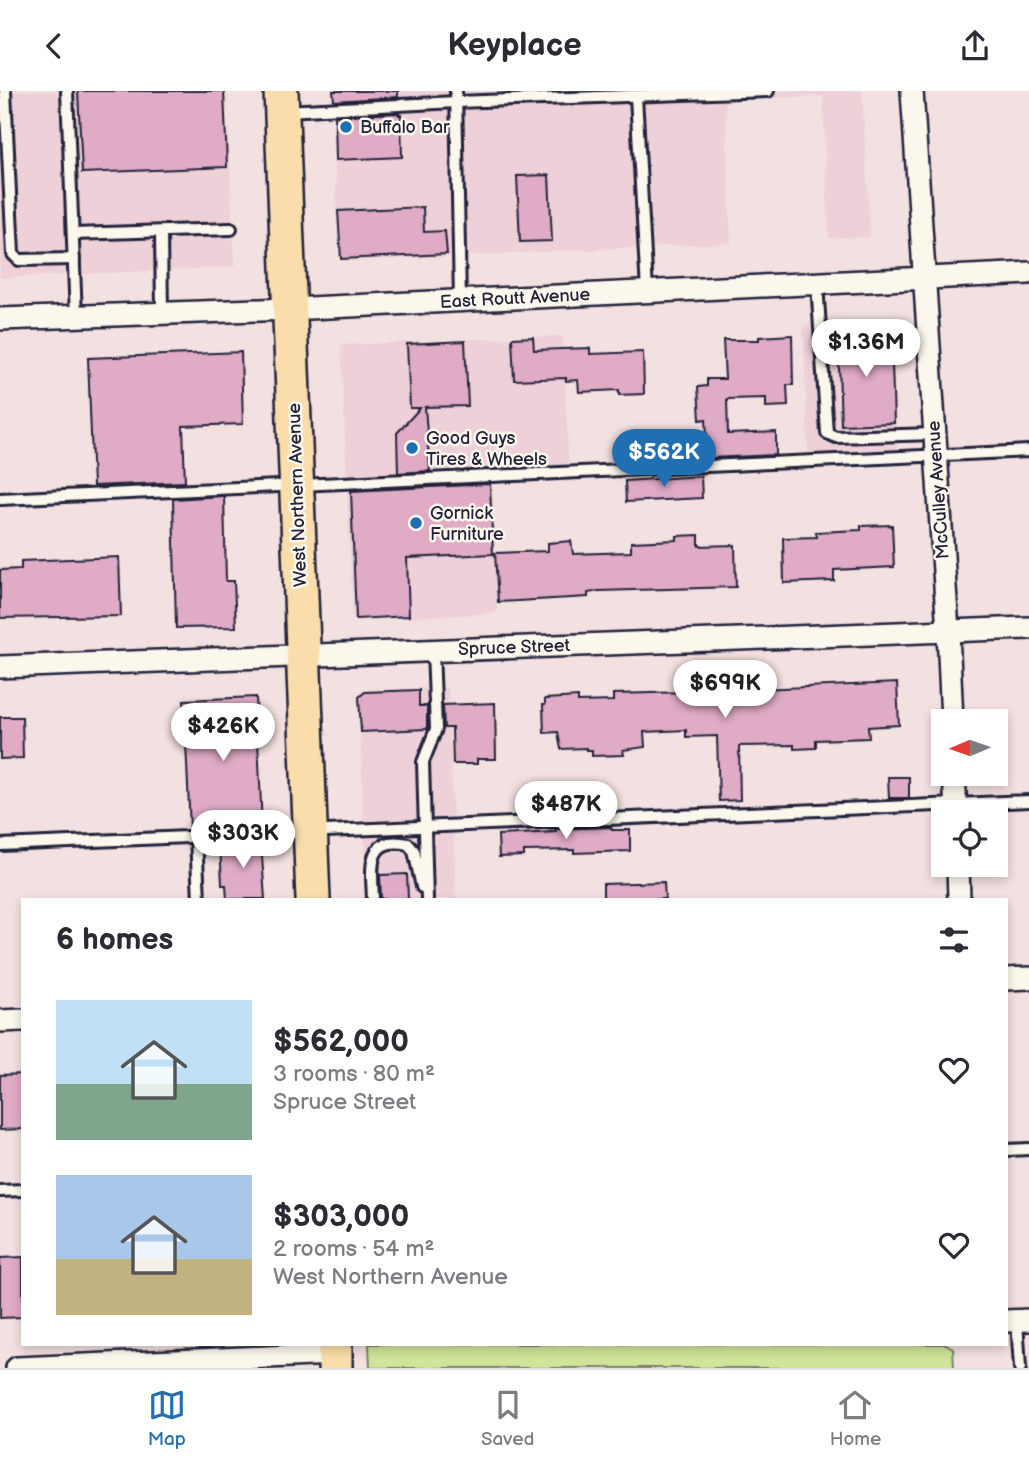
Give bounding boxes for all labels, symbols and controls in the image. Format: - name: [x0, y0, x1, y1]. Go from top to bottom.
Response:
- text: Keyplace: [447, 26, 582, 65]
- icon: back: [35, 27, 73, 65]
- icon: share: [956, 27, 994, 65]
- place label: Buffalo Bar: [360, 117, 450, 138]
- marker: Buffalo Bar: [338, 119, 354, 135]
- street label: East Routt Avenue: [439, 284, 591, 313]
- pin: $1.36M: [809, 320, 923, 379]
- text: $1.36M: [827, 328, 905, 356]
- street label: West Northern Avenue: [284, 402, 311, 587]
- street label: McCulley Avenue: [923, 420, 954, 560]
- place label: Good Guys Tires & Wheels: [426, 428, 547, 470]
- pin: $562K: [615, 429, 713, 489]
- text: $562K: [628, 438, 700, 466]
- marker: Good Guys Tires & Wheels: [404, 440, 420, 456]
- place label: Gornick Furniture: [430, 503, 504, 545]
- marker: Gornick Furniture: [408, 515, 424, 531]
- street label: Spruce Street: [458, 635, 571, 660]
- pin: $699K: [676, 661, 774, 720]
- text: $699K: [689, 669, 761, 697]
- pin: $426K: [174, 703, 272, 763]
- north arrow: [931, 709, 1008, 786]
- map controls: [931, 709, 1008, 877]
- text: $426K: [187, 712, 259, 740]
- pin: $487K: [517, 781, 615, 841]
- text: $487K: [531, 790, 601, 818]
- button: locate: [931, 800, 1008, 877]
- pin: $303K: [194, 811, 292, 870]
- text: $303K: [207, 819, 279, 847]
- icon: filters: [935, 921, 973, 959]
- text: 6 homes: [56, 922, 173, 958]
- text: $562,000: [273, 1024, 409, 1060]
- icon: home: [112, 1028, 196, 1112]
- icon: heart: [935, 1051, 973, 1089]
- text: 3 rooms · 80 m²: [273, 1060, 435, 1088]
- text: Spruce Street: [273, 1088, 416, 1116]
- text: $303,000: [273, 1199, 409, 1235]
- icon: home: [112, 1203, 196, 1287]
- icon: heart: [935, 1226, 973, 1264]
- text: 2 rooms · 54 m²: [273, 1235, 435, 1263]
- text: West Northern Avenue: [273, 1263, 508, 1291]
- tab: Map: [148, 1386, 186, 1451]
- tab: Saved: [481, 1386, 534, 1451]
- tab: Home: [830, 1386, 881, 1451]

